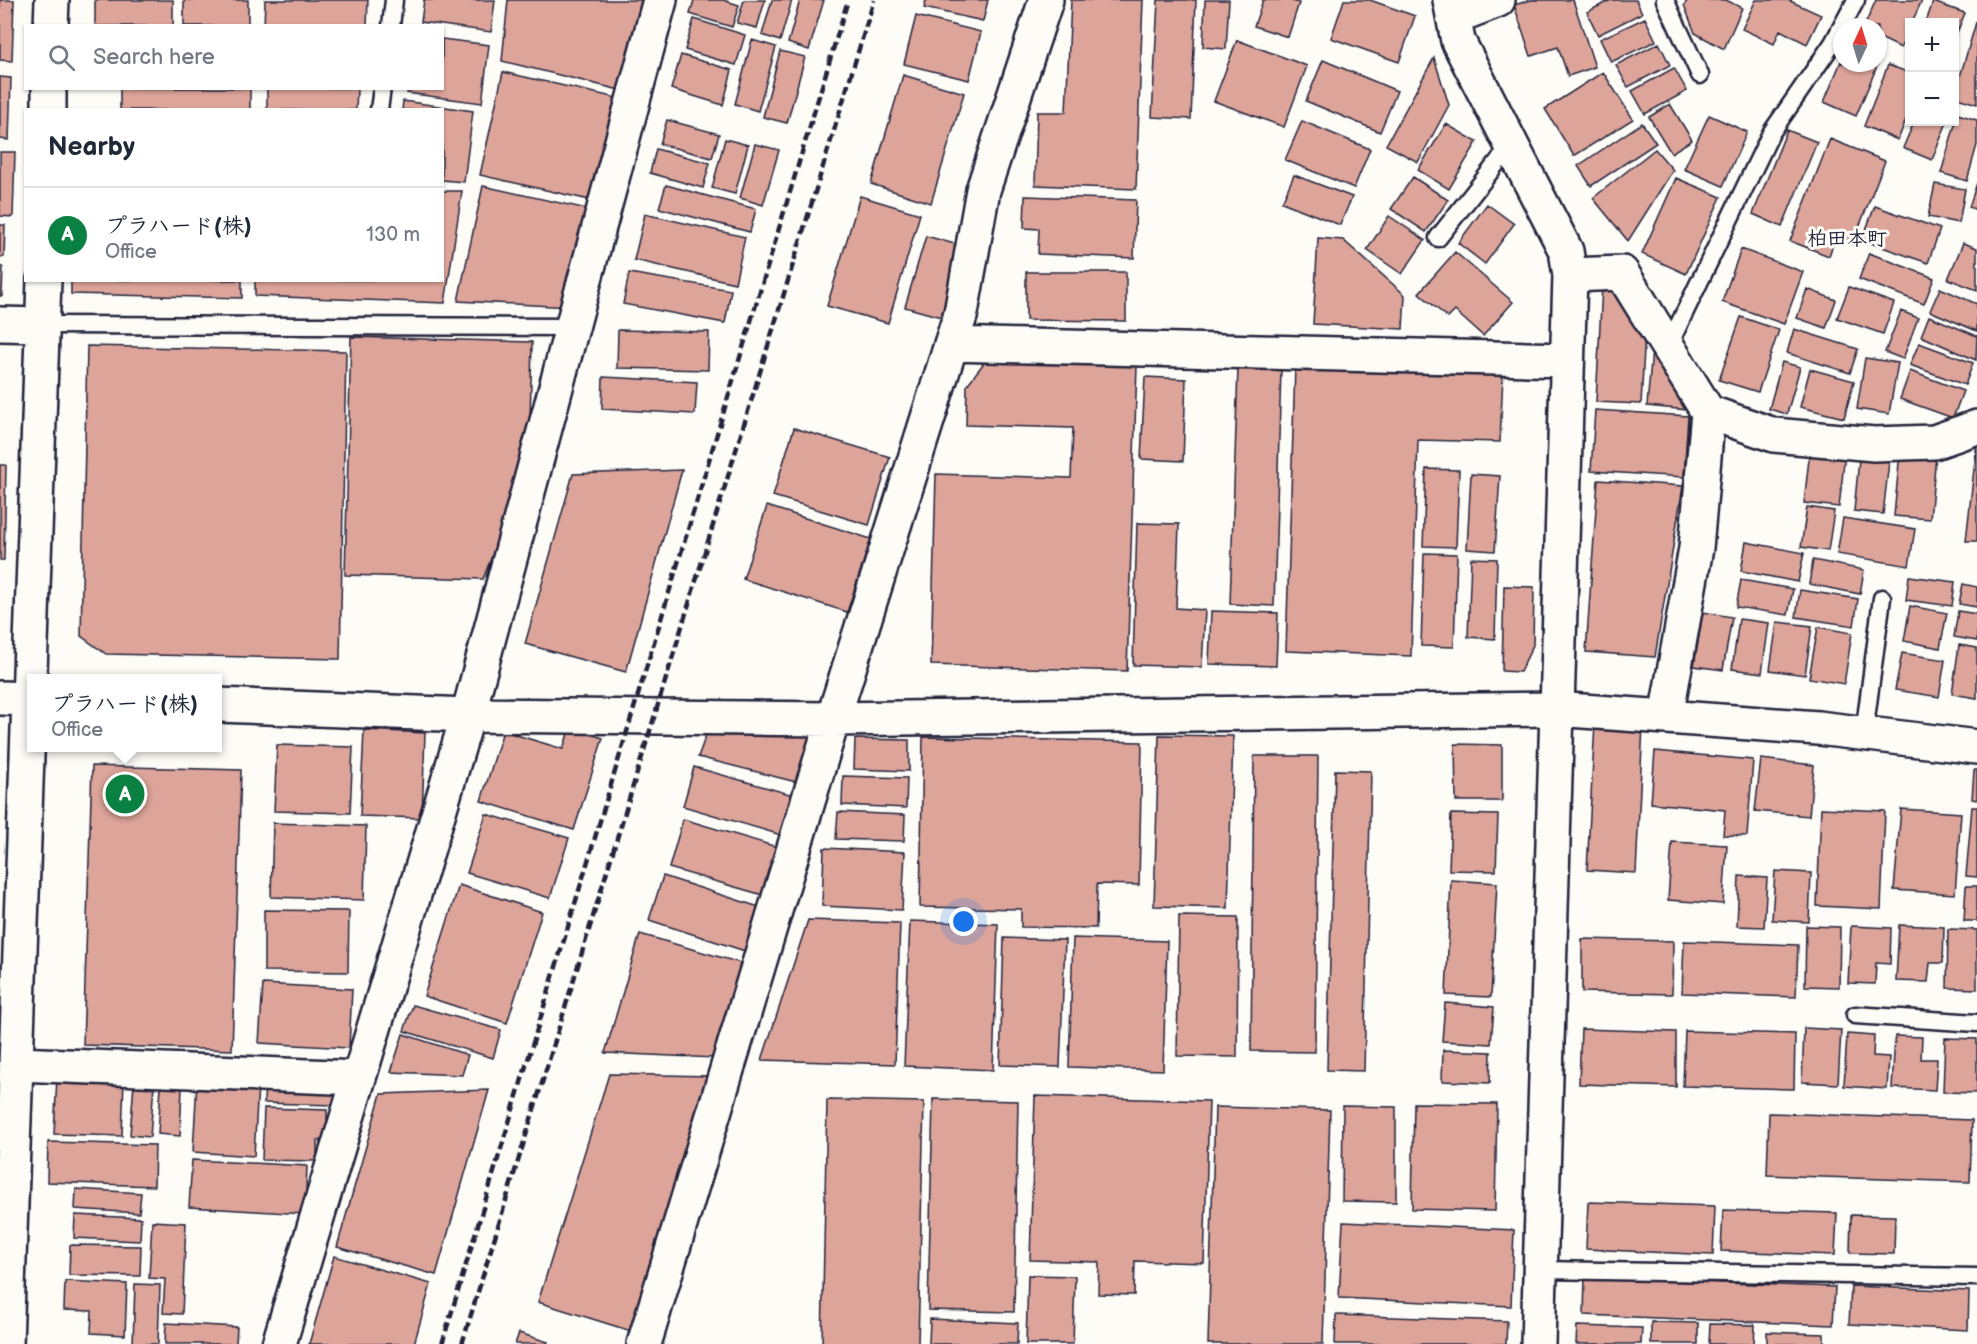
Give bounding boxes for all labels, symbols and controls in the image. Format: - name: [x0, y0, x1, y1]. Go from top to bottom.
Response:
- north arrow: [1833, 18, 1887, 72]
- map controls: [1905, 18, 1959, 126]
- button: +: [1905, 18, 1959, 72]
- search box: [24, 24, 444, 90]
- icon: search: [45, 41, 78, 74]
- text: Search here: [93, 44, 215, 71]
- button: −: [1905, 72, 1959, 126]
- text: Nearby: [48, 132, 135, 163]
- text: プラハード(株): [105, 213, 252, 240]
- text: A: [61, 223, 74, 247]
- text: 130 m: [366, 223, 420, 247]
- district label: 柏田本町: [1807, 227, 1887, 251]
- text: Office: [105, 240, 157, 264]
- popup: [27, 674, 222, 752]
- text: プラハード(株): [51, 691, 198, 718]
- text: Office: [51, 718, 103, 742]
- pin: A: [106, 772, 144, 816]
- your location: [949, 907, 978, 936]

